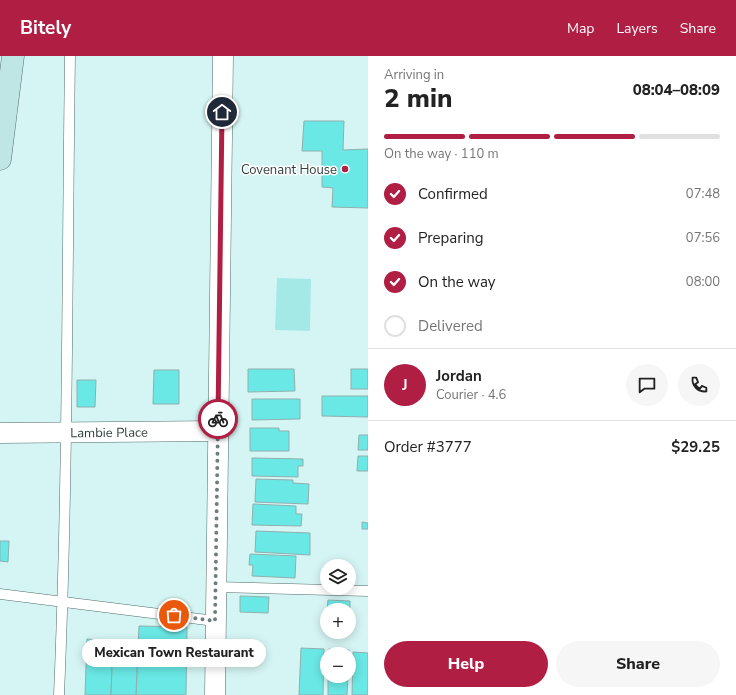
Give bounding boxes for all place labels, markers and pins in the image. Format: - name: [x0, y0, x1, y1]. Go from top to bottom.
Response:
- pin: [205, 95, 239, 129]
- place label: Covenant House: [241, 161, 337, 179]
- marker: Covenant House: [340, 164, 350, 174]
- pin: [157, 598, 191, 632]
- callout: Mexican Town Restaurant: [82, 639, 266, 667]

